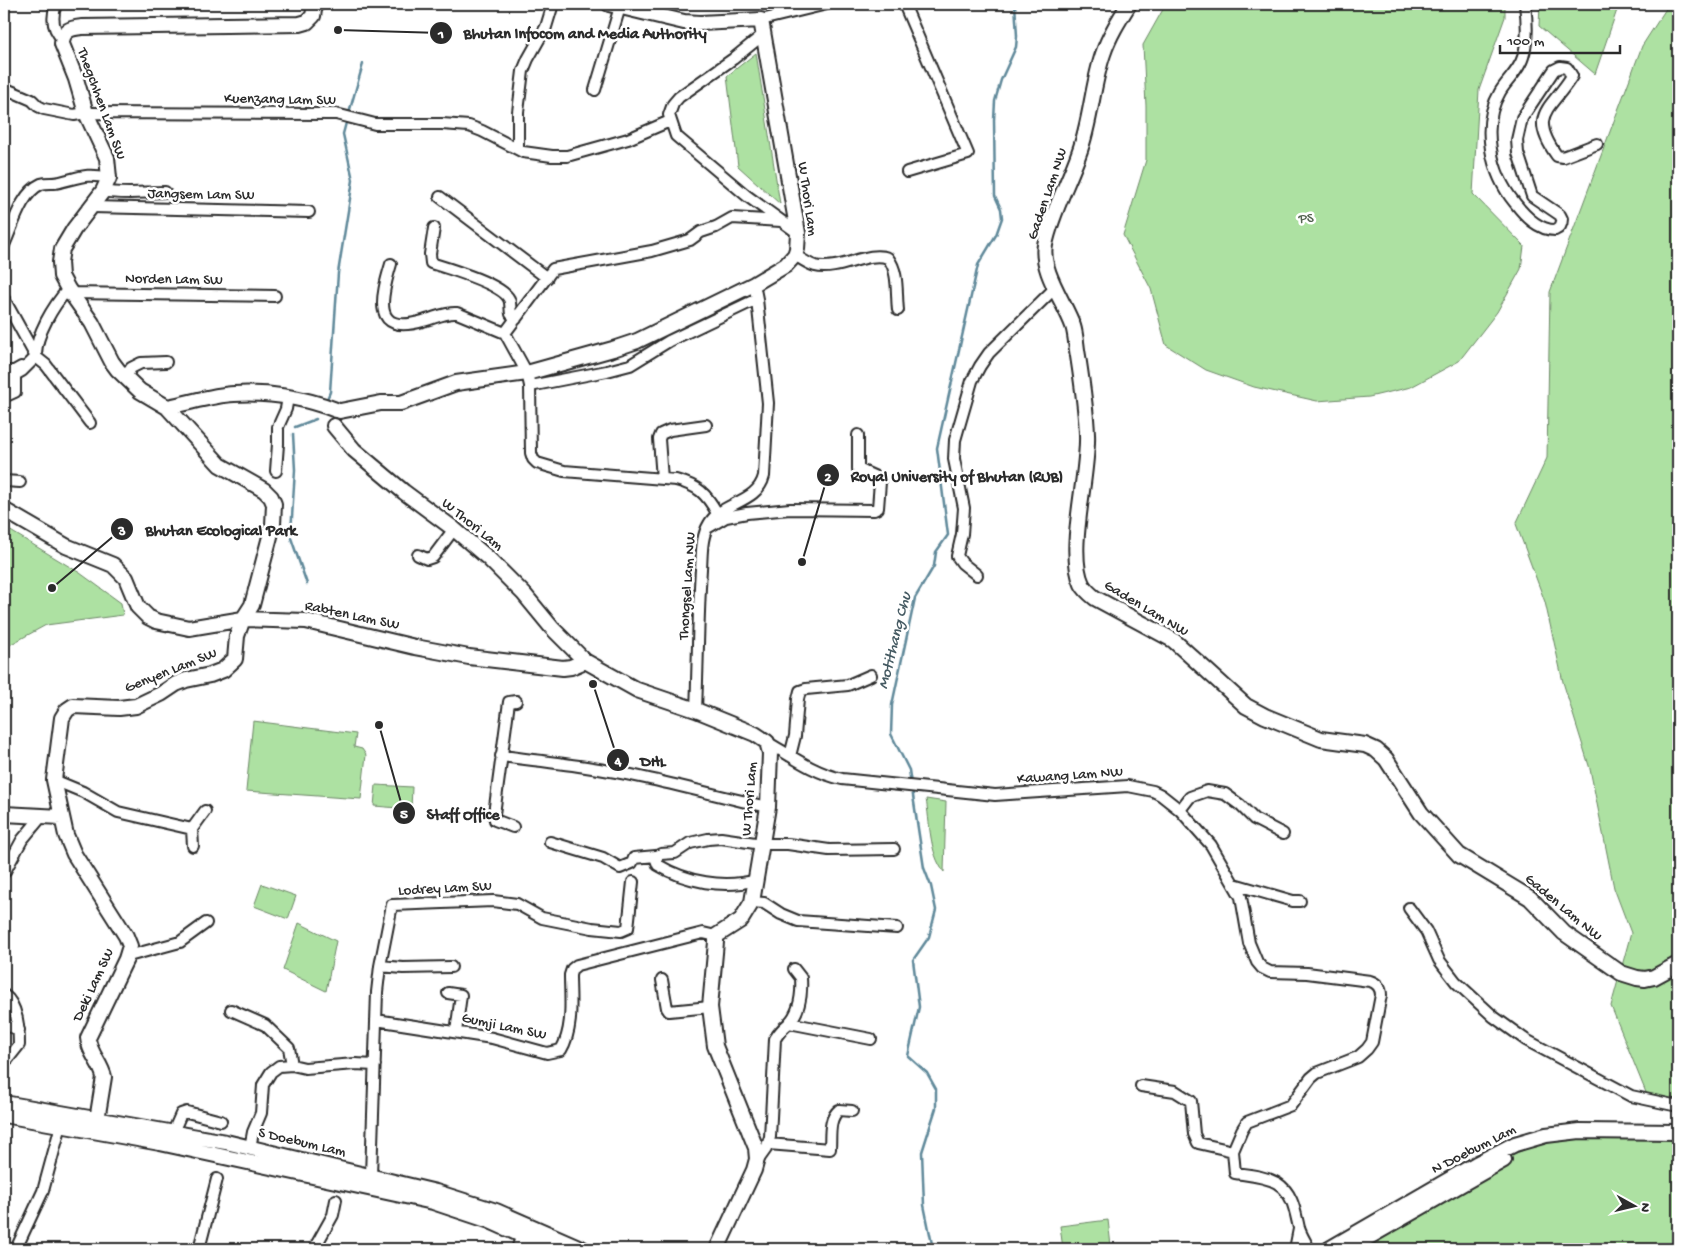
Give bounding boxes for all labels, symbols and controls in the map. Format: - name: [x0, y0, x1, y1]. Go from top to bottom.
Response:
- callout: Bhutan Infocom and Media Authority: [428, 17, 717, 48]
- scale bar: [1500, 22, 1620, 54]
- text: Bhutan Infocom and Media Authority: [462, 25, 707, 45]
- text: 1: [437, 26, 444, 44]
- text: 100 m: [1506, 33, 1545, 51]
- street label: Thegchhen Lam SW: [72, 45, 130, 163]
- street label: Kuenzang Lam SW: [224, 90, 336, 110]
- street label: Gaden Lam NW: [1024, 146, 1072, 242]
- street label: W Thori Lam: [793, 161, 821, 237]
- street label: Jangsem Lam SW: [147, 185, 255, 205]
- park label: PS: [1297, 210, 1314, 228]
- street label: Norden Lam SW: [125, 270, 223, 290]
- callout: Royal University of Bhutan (RUB): [816, 460, 1073, 491]
- text: Royal University of Bhutan (RUB): [850, 468, 1063, 488]
- text: 2: [824, 469, 832, 487]
- street label: W Thori Lam: [437, 495, 507, 556]
- callout: Bhutan Ecological Park: [110, 514, 306, 545]
- text: 3: [117, 523, 126, 541]
- text: Bhutan Ecological Park: [144, 523, 299, 542]
- street label: Thongsel Lam NW: [675, 531, 701, 641]
- street label: Gaden Lam NW: [1100, 577, 1192, 641]
- water label: Motithang Chu: [875, 589, 918, 691]
- street label: Rabten Lam SW: [303, 597, 401, 635]
- street label: Genyen Lam SW: [122, 644, 220, 698]
- callout: DHL: [605, 745, 675, 776]
- text: 4: [613, 753, 622, 771]
- text: DHL: [638, 754, 667, 773]
- street label: W Thori Lam: [738, 761, 762, 837]
- street label: Kawang Lam NW: [1016, 763, 1124, 789]
- callout: Staff Office: [391, 798, 509, 829]
- text: 5: [400, 806, 408, 824]
- text: Staff Office: [426, 806, 500, 826]
- street label: Gaden Lam NW: [1521, 870, 1606, 946]
- street label: Lodrey Lam SW: [398, 878, 493, 900]
- street label: Deki Lam SW: [69, 945, 119, 1025]
- street label: Gumji Lam SW: [460, 1009, 548, 1045]
- street label: N Doebum Lam: [1429, 1121, 1520, 1179]
- street label: S Doebum Lam: [256, 1124, 348, 1162]
- north arrow: [1610, 1180, 1660, 1230]
- text: N: [1635, 1202, 1653, 1213]

